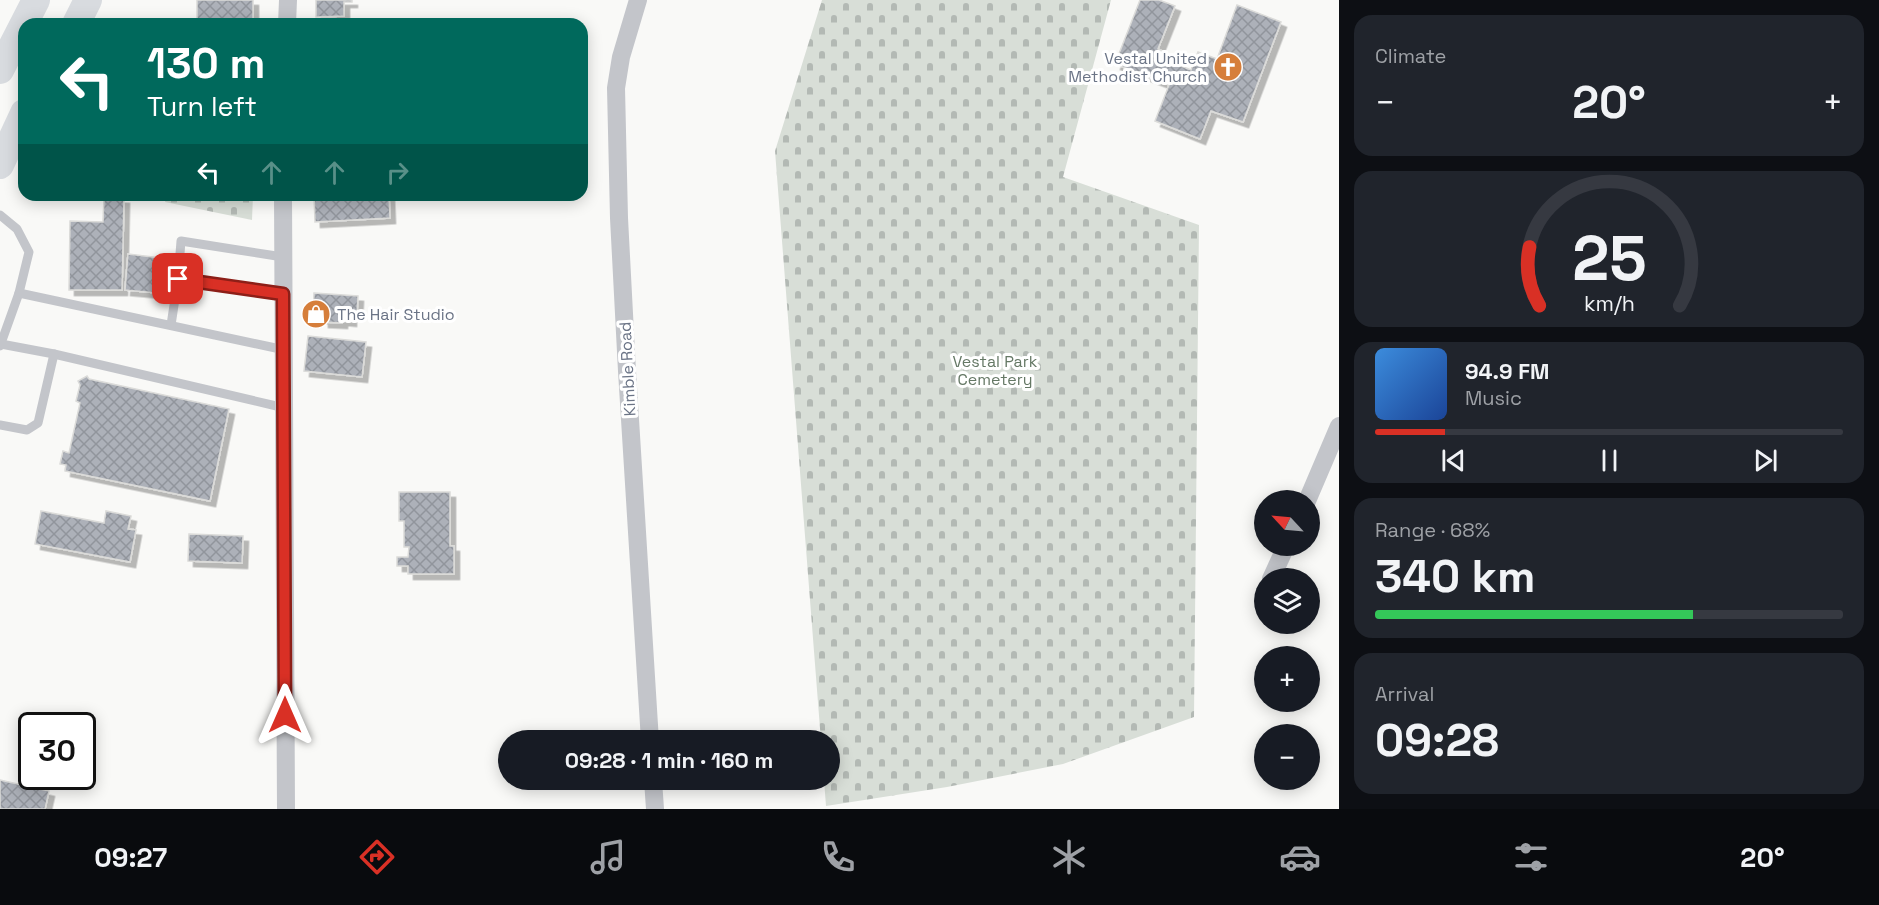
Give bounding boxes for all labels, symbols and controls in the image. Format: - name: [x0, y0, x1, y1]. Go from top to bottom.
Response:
- text: 130 m: [147, 37, 265, 90]
- icon: left: [48, 42, 126, 120]
- text: Climate: [1375, 43, 1446, 69]
- place label: Vestal United Methodist Church: [1068, 48, 1207, 87]
- church icon: Vestal United Methodist Church: [1212, 51, 1244, 83]
- text: 20°: [1572, 74, 1646, 131]
- text: −: [1375, 82, 1395, 124]
- text: +: [1823, 82, 1843, 124]
- text: Turn left: [147, 89, 257, 124]
- icon: left: [192, 156, 225, 189]
- icon: ahead: [255, 156, 288, 189]
- icon: ahead: [318, 156, 351, 189]
- icon: right: [381, 156, 414, 189]
- text: 25: [1572, 219, 1646, 298]
- pin: [152, 253, 203, 304]
- icon: arrive: [161, 262, 194, 295]
- text: km/h: [1583, 290, 1635, 317]
- shop icon: The Hair Studio: [300, 298, 332, 330]
- place label: The Hair Studio: [337, 304, 455, 325]
- street label: Kimble Road: [615, 321, 640, 417]
- park label: Vestal Park Cemetery: [953, 351, 1038, 390]
- text: 94.9 FM: [1465, 357, 1549, 385]
- text: Music: [1465, 385, 1522, 411]
- icon: previous: [1437, 444, 1470, 477]
- icon: pause: [1593, 444, 1626, 477]
- icon: next: [1749, 444, 1782, 477]
- north arrow: [1254, 490, 1320, 556]
- map controls: [1254, 490, 1320, 790]
- text: Range · 68%: [1375, 517, 1490, 543]
- text: 340 km: [1375, 548, 1535, 605]
- button: layers: [1254, 568, 1320, 634]
- button: +: [1254, 646, 1320, 712]
- text: Arrival: [1375, 681, 1434, 707]
- position arrow: [253, 683, 317, 747]
- speed limit sign: 30: [18, 712, 96, 790]
- text: 09:28: [1375, 712, 1499, 769]
- button: −: [1254, 724, 1320, 790]
- text: 09:28 · 1 min · 160 m: [565, 746, 773, 774]
- icon: directions: [356, 836, 398, 878]
- icon: music: [587, 836, 629, 878]
- icon: phone: [817, 836, 859, 878]
- icon: climate: [1048, 836, 1090, 878]
- icon: car: [1279, 836, 1321, 878]
- icon: filters: [1510, 836, 1552, 878]
- text: 09:27: [94, 840, 167, 875]
- text: 20°: [1740, 840, 1785, 875]

